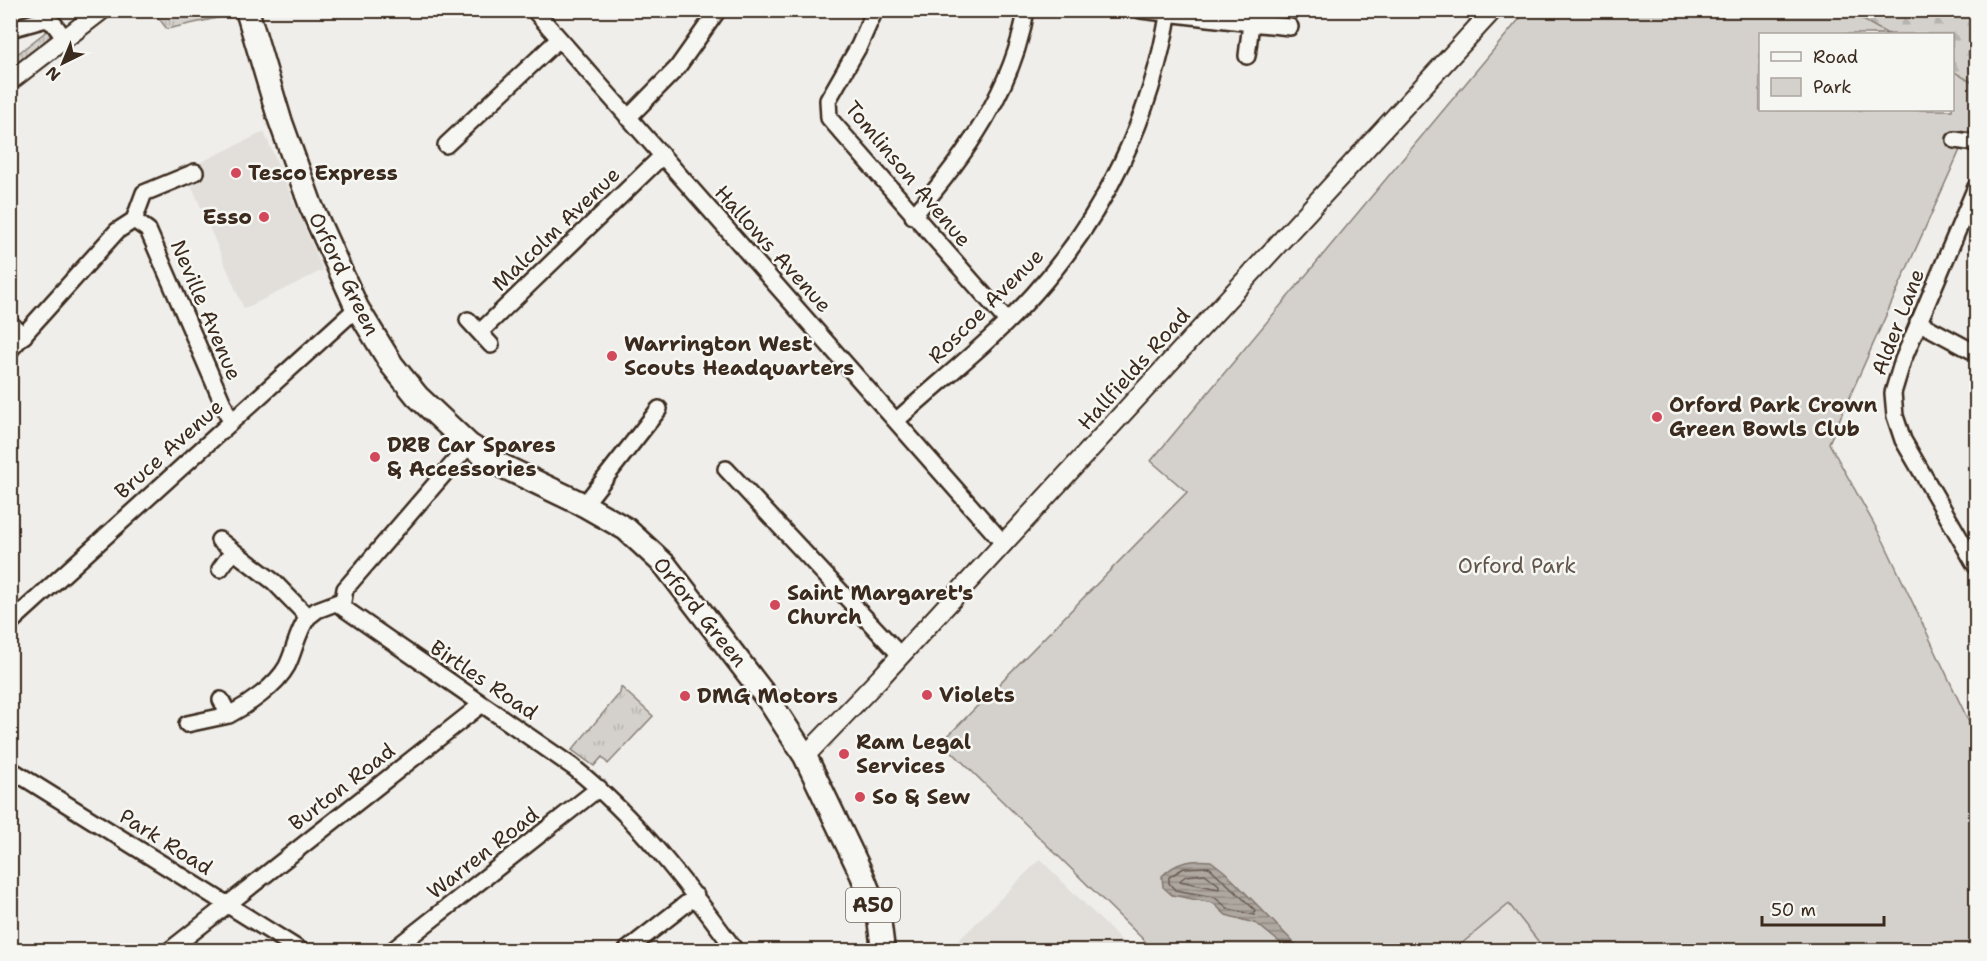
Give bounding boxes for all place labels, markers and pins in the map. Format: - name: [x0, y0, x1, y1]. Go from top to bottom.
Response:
- place label: Tesco Express: [248, 159, 398, 187]
- marker: Tesco Express: [229, 166, 243, 180]
- place label: Esso: [202, 203, 252, 231]
- marker: Esso: [257, 210, 271, 224]
- place label: Warrington West Scouts Headquarters: [624, 330, 854, 382]
- marker: Warrington West Scouts Headquarters: [605, 349, 619, 363]
- place label: Orford Park Crown Green Bowls Club: [1669, 391, 1878, 443]
- marker: Orford Park Crown Green Bowls Club: [1650, 410, 1664, 424]
- place label: DRB Car Spares & Accessories: [387, 431, 556, 483]
- marker: DRB Car Spares & Accessories: [368, 450, 382, 464]
- place label: Saint Margaret's Church: [787, 579, 973, 631]
- marker: Saint Margaret's Church: [768, 598, 782, 612]
- place label: Violets: [939, 681, 1015, 709]
- place label: DMG Motors: [697, 682, 838, 710]
- marker: Violets: [920, 688, 934, 702]
- marker: DMG Motors: [678, 689, 692, 703]
- place label: Ram Legal Services: [856, 728, 971, 780]
- marker: Ram Legal Services: [837, 747, 851, 761]
- place label: So & Sew: [872, 783, 970, 811]
- marker: So & Sew: [853, 790, 867, 804]

